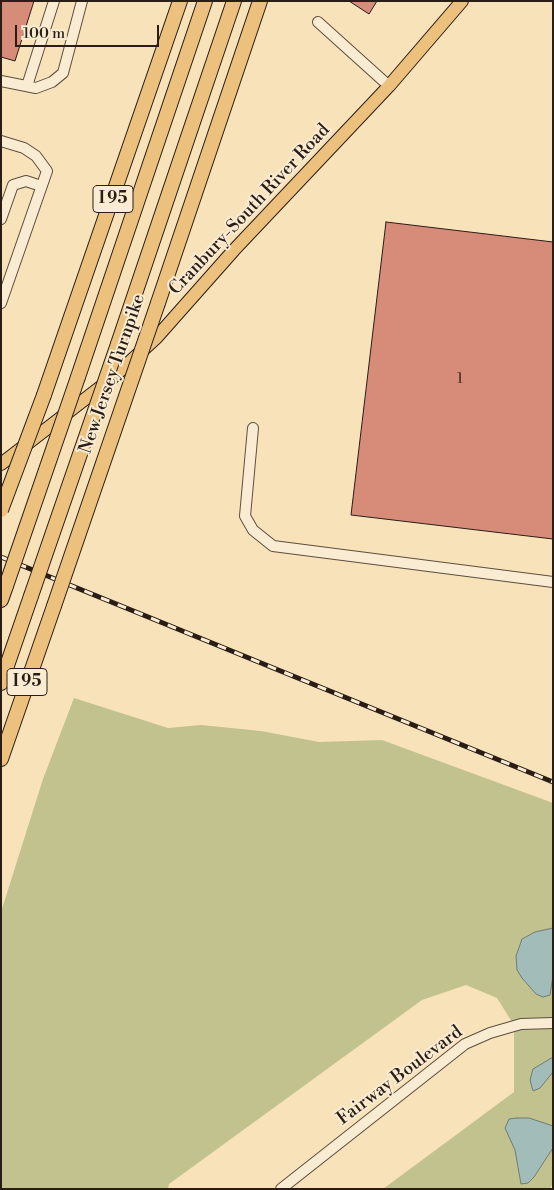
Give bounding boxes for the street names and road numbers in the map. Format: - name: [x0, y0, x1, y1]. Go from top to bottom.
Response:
- street label: Cranbury-South River Road: [165, 120, 335, 300]
- road number: I 95: [93, 185, 133, 212]
- street label: New Jersey Turnpike: [76, 291, 150, 457]
- road number: I 95: [7, 669, 47, 696]
- street label: Fairway Boulevard: [333, 1022, 467, 1130]

